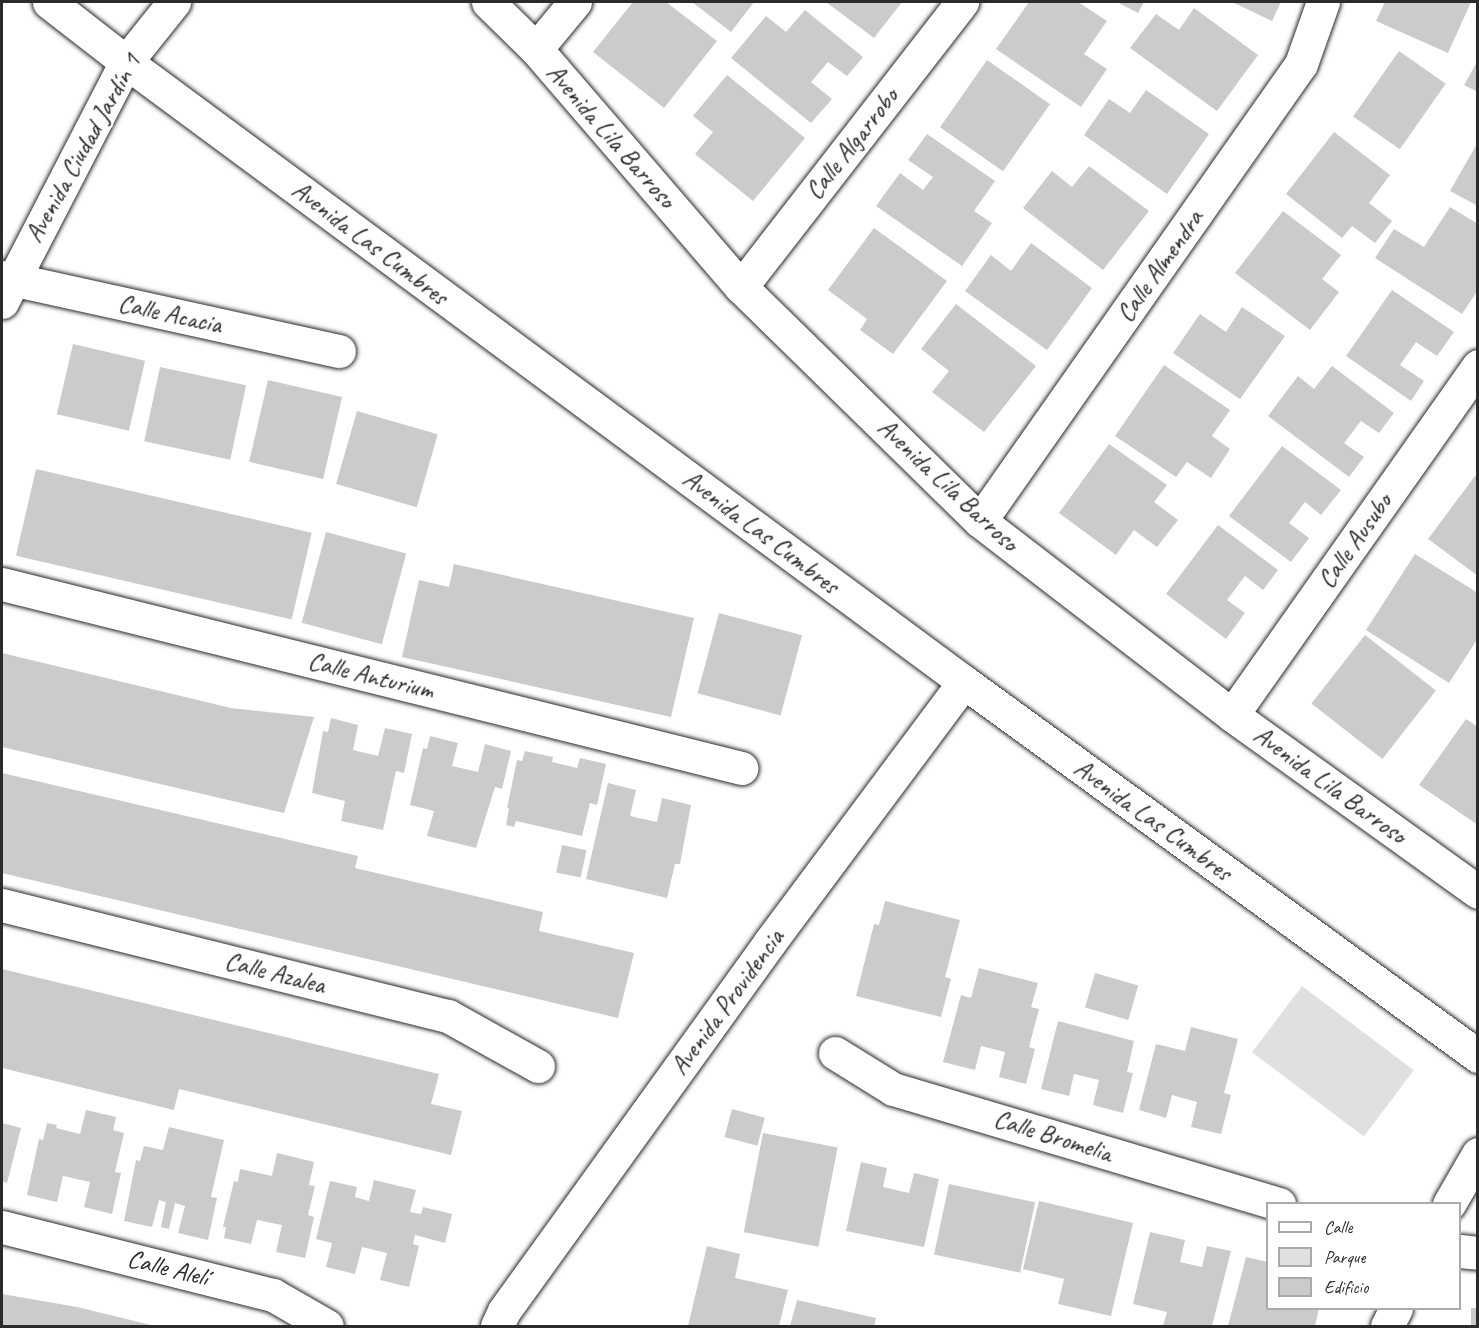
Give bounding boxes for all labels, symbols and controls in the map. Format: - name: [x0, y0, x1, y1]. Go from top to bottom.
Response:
- street label: Avenida Ciudad Jardín 1: [18, 48, 148, 248]
- street label: Avenida Lila Barroso: [540, 57, 682, 215]
- street label: Calle Algarrobo: [799, 82, 905, 206]
- street label: Avenida Las Cumbres: [287, 175, 453, 311]
- street label: Calle Almendra: [1110, 204, 1210, 328]
- street label: Calle Acacia: [115, 288, 225, 340]
- street label: Avenida Lila Barroso: [871, 412, 1025, 558]
- street label: Avenida Las Cumbres: [678, 464, 844, 600]
- street label: Calle Ausubo: [1311, 488, 1399, 594]
- street label: Calle Anturium: [305, 645, 437, 707]
- street label: Avenida Lila Barroso: [1247, 719, 1413, 851]
- street label: Avenida Las Cumbres: [1069, 753, 1237, 887]
- street label: Avenida Providencia: [664, 923, 790, 1081]
- street label: Calle Azalea: [221, 945, 329, 1001]
- street label: Calle Bromelia: [989, 1103, 1117, 1169]
- legend: [1266, 1202, 1461, 1310]
- text: Calle: [1324, 1216, 1352, 1238]
- street label: Calle Alelí: [124, 1243, 212, 1293]
- text: Parque: [1324, 1246, 1365, 1268]
- text: Edificio: [1324, 1276, 1368, 1298]

